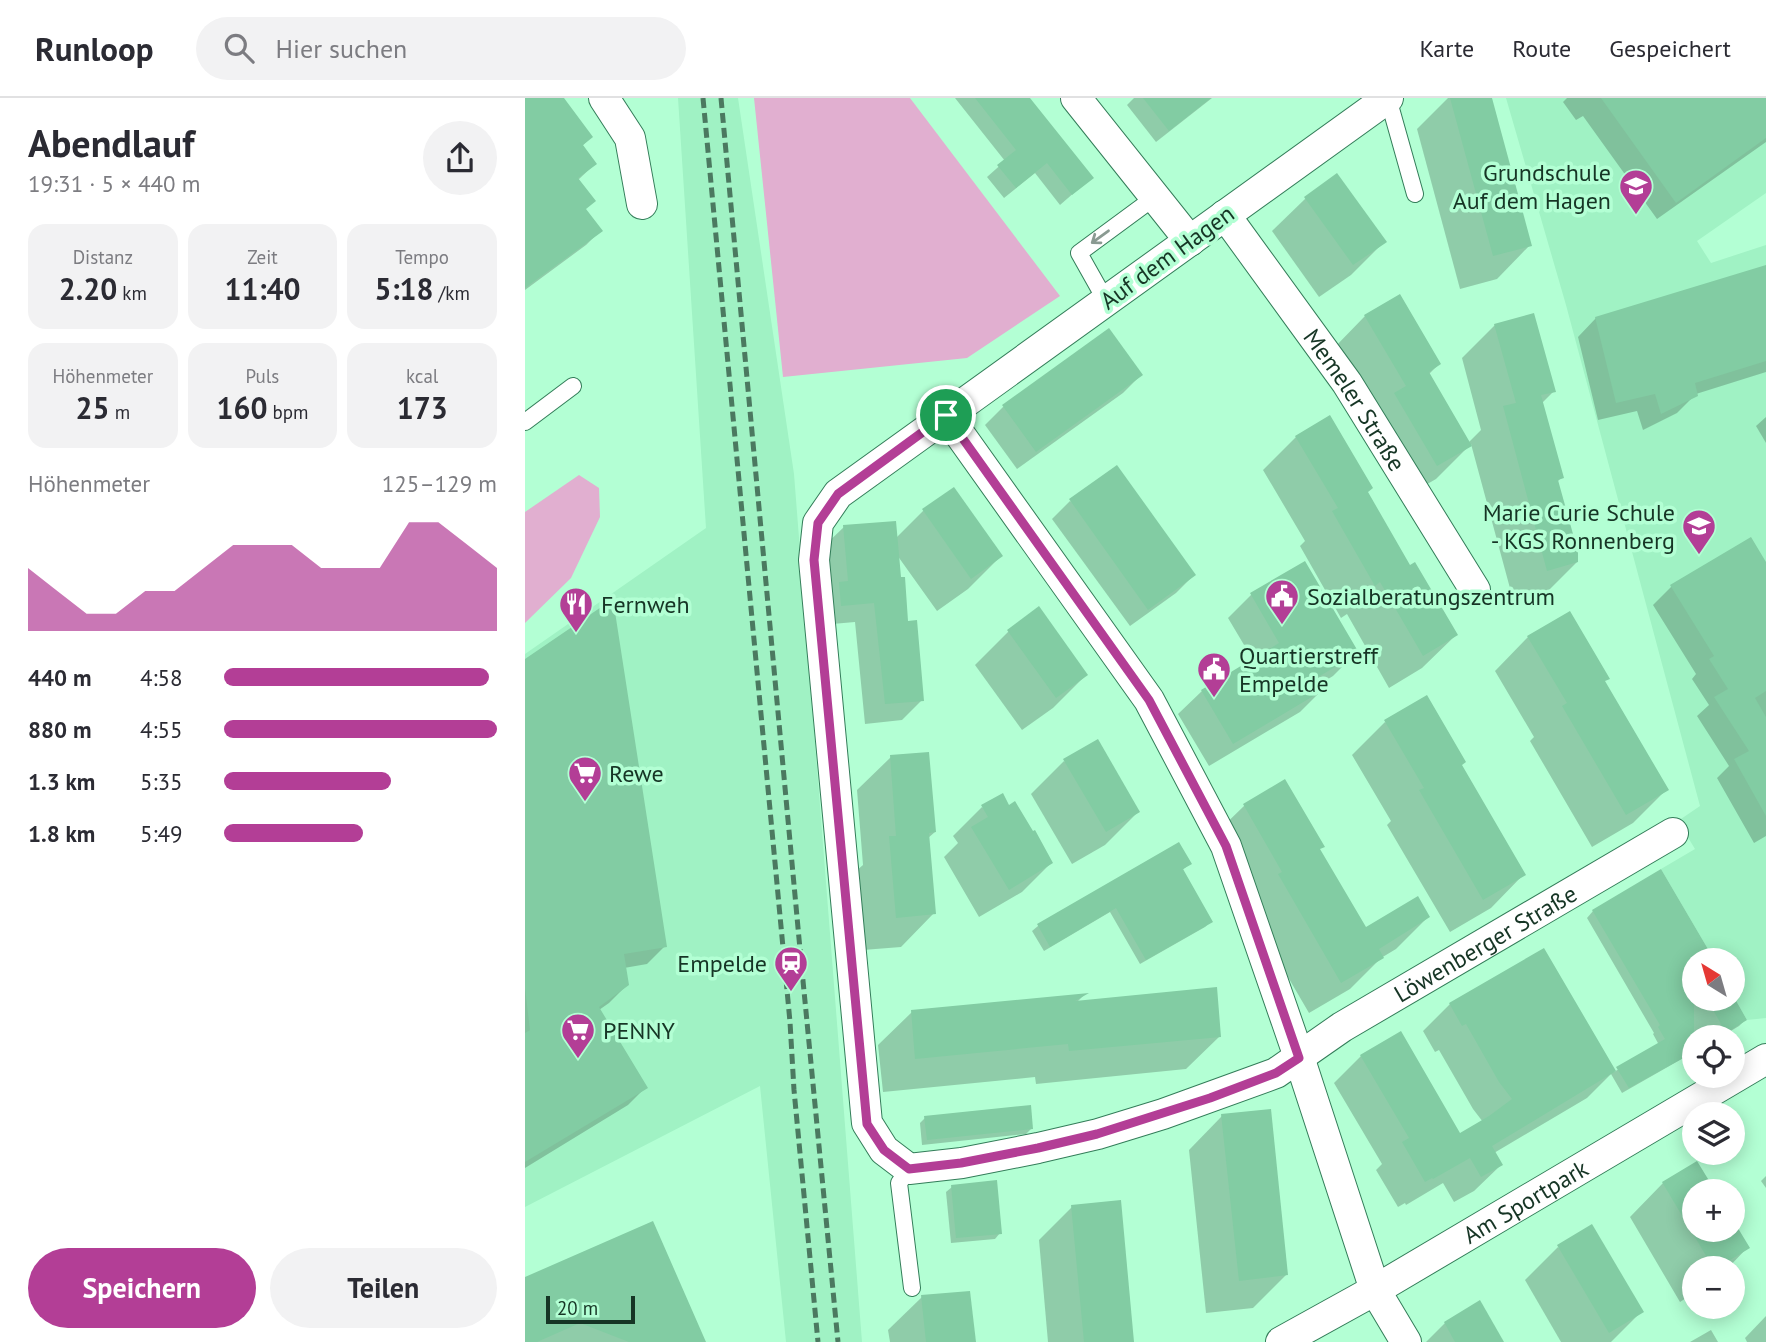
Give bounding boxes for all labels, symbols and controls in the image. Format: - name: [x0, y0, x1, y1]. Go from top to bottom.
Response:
- search box: [196, 17, 686, 80]
- text: Runloop: [35, 27, 154, 70]
- icon: search: [220, 29, 258, 67]
- text: Hier suchen: [276, 32, 407, 65]
- text: Karte: [1419, 33, 1474, 64]
- text: Route: [1512, 33, 1571, 64]
- text: Gespeichert: [1609, 33, 1731, 64]
- text: Abendlauf: [28, 118, 195, 167]
- button: share: [423, 121, 497, 195]
- place label: Grundschule Auf dem Hagen: [1453, 157, 1611, 216]
- school or university icon: Grundschule Auf dem Hagen: [1617, 167, 1655, 216]
- text: 19:31 · 5 × 440 m: [28, 169, 200, 198]
- street label: Auf dem Hagen: [1094, 198, 1240, 316]
- one-way arrow: [1091, 230, 1110, 245]
- text: Distanz: [73, 245, 133, 269]
- text: Zeit: [247, 245, 278, 269]
- text: Tempo: [395, 245, 449, 269]
- text: 2.20: [59, 269, 117, 308]
- text: 11:40: [224, 269, 301, 308]
- text: 5:18: [374, 269, 434, 308]
- text: km: [117, 281, 147, 305]
- text: /km: [434, 281, 470, 305]
- street label: Memeler Straße: [1297, 322, 1413, 477]
- text: Höhenmeter: [52, 364, 153, 388]
- text: Puls: [246, 364, 279, 388]
- text: kcal: [406, 364, 438, 388]
- pin: [916, 385, 976, 445]
- text: 25: [76, 388, 110, 427]
- text: 160: [216, 388, 267, 427]
- text: 173: [397, 388, 448, 427]
- icon: arrive: [927, 396, 965, 434]
- text: m: [110, 400, 130, 424]
- text: bpm: [267, 400, 309, 424]
- text: Höhenmeter: [28, 469, 150, 498]
- text: 125–129 m: [382, 469, 497, 498]
- place label: Marie Curie Schule - KGS Ronnenberg: [1483, 497, 1675, 556]
- school or university icon: Marie Curie Schule - KGS Ronnenberg: [1680, 507, 1718, 556]
- public building icon: Sozialberatungszentrum: [1263, 577, 1301, 626]
- place label: Sozialberatungszentrum: [1307, 581, 1555, 612]
- restaurant icon: Fernweh: [557, 585, 595, 634]
- place label: Fernweh: [601, 589, 690, 620]
- place label: Quartierstreff Empelde: [1239, 640, 1379, 699]
- public building icon: Quartierstreff Empelde: [1195, 650, 1233, 699]
- text: 440 m: [28, 663, 91, 692]
- text: 4:58: [140, 663, 183, 692]
- text: 880 m: [28, 715, 91, 744]
- text: 4:55: [140, 715, 183, 744]
- supermarket icon: Rewe: [566, 754, 604, 803]
- place label: Rewe: [609, 758, 664, 789]
- text: 1.3 km: [28, 767, 95, 796]
- text: 5:35: [140, 767, 183, 796]
- text: 1.8 km: [28, 819, 95, 848]
- text: 5:49: [140, 819, 183, 848]
- street label: Löwenberger Straße: [1388, 877, 1582, 1009]
- station icon: Empelde: [772, 944, 810, 993]
- place label: Empelde: [677, 948, 767, 979]
- north arrow: [1682, 948, 1745, 1012]
- map controls: [1682, 948, 1745, 1319]
- supermarket icon: PENNY: [559, 1011, 597, 1060]
- place label: PENNY: [603, 1015, 676, 1046]
- button: locate: [1682, 1025, 1745, 1088]
- button: layers: [1682, 1102, 1745, 1165]
- street label: Am Sportpark: [1457, 1152, 1594, 1250]
- button: +: [1682, 1179, 1745, 1242]
- button: Speichern: [28, 1248, 256, 1328]
- button: Teilen: [270, 1248, 497, 1328]
- button: −: [1682, 1256, 1745, 1319]
- scale bar: [546, 1293, 635, 1325]
- text: 20 m: [557, 1296, 598, 1320]

